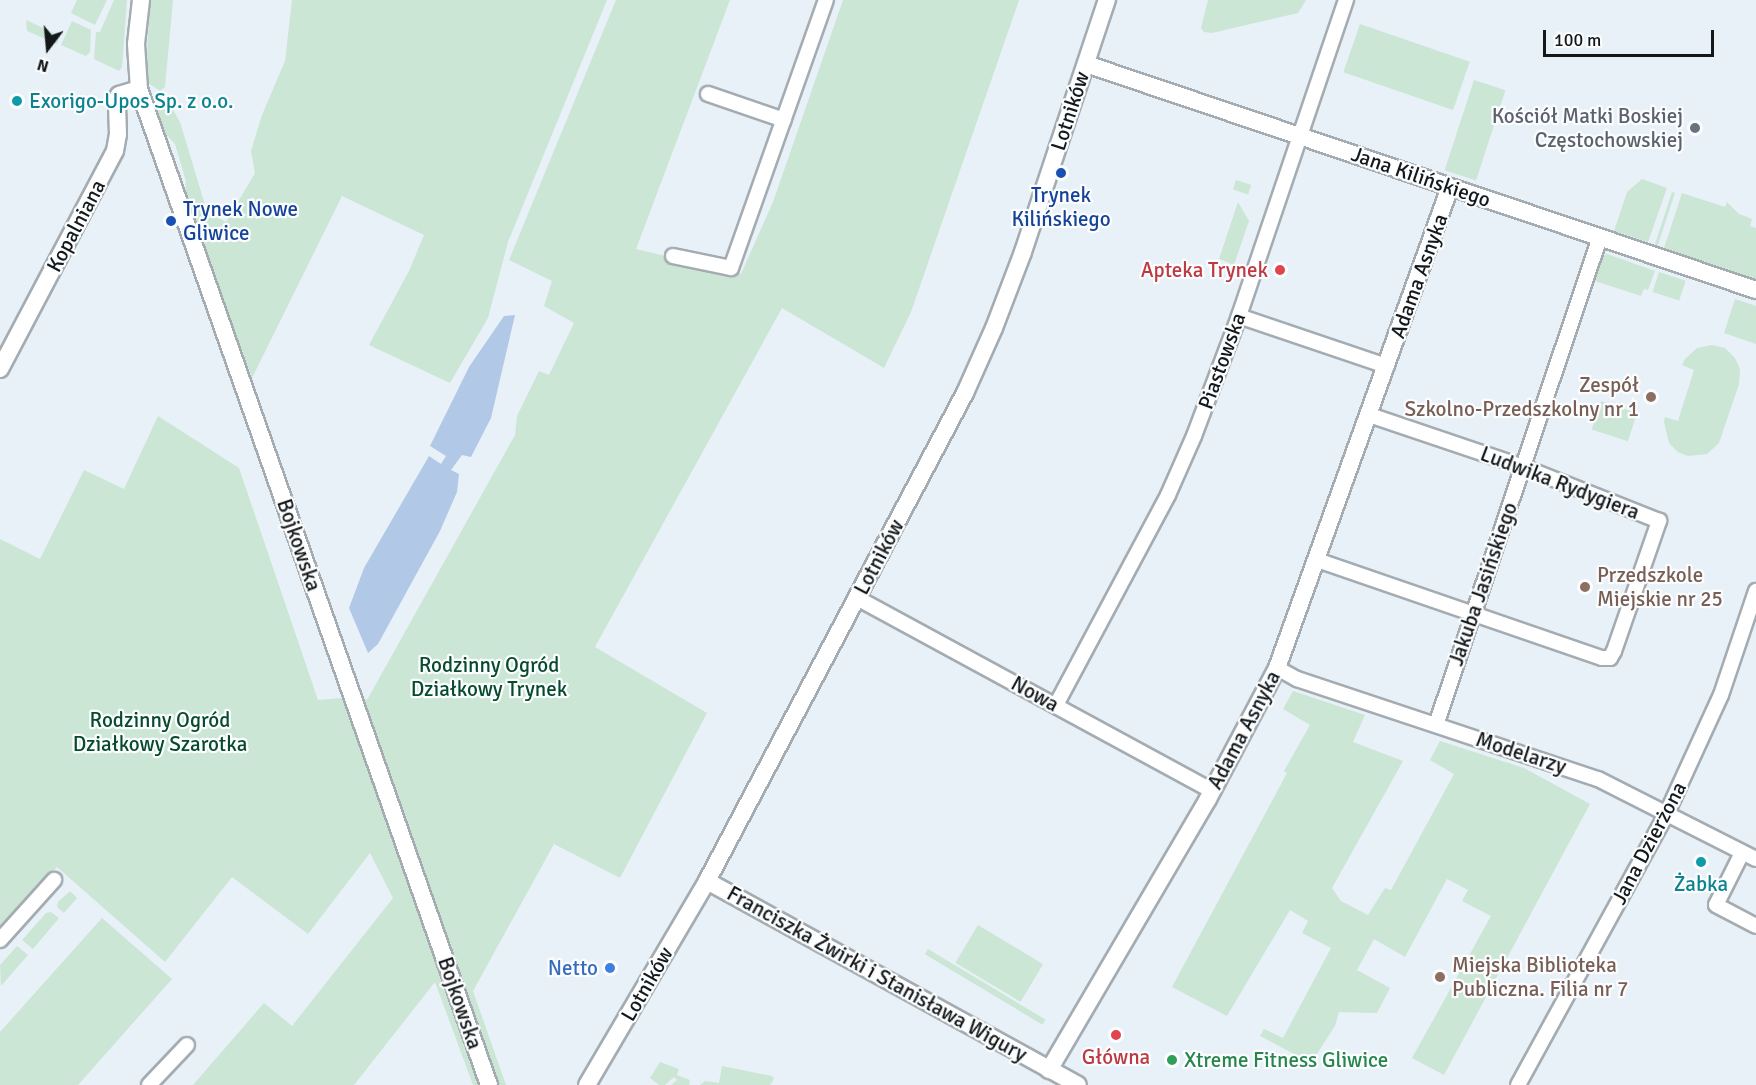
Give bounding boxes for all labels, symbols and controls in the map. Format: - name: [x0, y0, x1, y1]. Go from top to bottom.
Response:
- north arrow: [18, 18, 78, 78]
- scale bar: [1546, 18, 1717, 56]
- text: 100 m: [1554, 29, 1601, 51]
- text: N: [35, 54, 51, 76]
- street label: Lotników: [1045, 68, 1095, 154]
- place label: Exorigo-Upos Sp. z o.o.: [29, 88, 234, 114]
- marker: Exorigo-Upos Sp. z o.o.: [10, 94, 24, 108]
- place label: Kościół Matki Boskiej Częstochowskiej: [1492, 103, 1683, 153]
- marker: Kościół Matki Boskiej Częstochowskiej: [1688, 121, 1702, 135]
- street label: Jana Kilińskiego: [1348, 141, 1494, 213]
- marker: Trynek Kilińskiego: [1054, 166, 1068, 180]
- street label: Kopalniana: [41, 176, 111, 276]
- place label: Trynek Kilińskiego: [1011, 182, 1111, 232]
- place label: Trynek Nowe Gliwice: [183, 196, 298, 246]
- street label: Adama Asnyka: [1385, 210, 1453, 342]
- marker: Trynek Nowe Gliwice: [164, 214, 178, 228]
- place label: Apteka Trynek: [1141, 257, 1268, 283]
- marker: Apteka Trynek: [1273, 263, 1287, 277]
- street label: Piastowska: [1193, 309, 1251, 413]
- place label: Zespół Szkolno-Przedszkolny nr 1: [1405, 372, 1639, 422]
- marker: Zespół Szkolno-Przedszkolny nr 1: [1644, 390, 1658, 404]
- street label: Ludwika Rydygiera: [1477, 441, 1643, 525]
- street label: Bojkowska: [271, 496, 327, 594]
- street label: Jakuba Jasińskiego: [1443, 499, 1523, 669]
- street label: Lotników: [849, 515, 909, 599]
- place label: Przedszkole Miejskie nr 25: [1597, 562, 1723, 612]
- marker: Przedszkole Miejskie nr 25: [1578, 580, 1592, 594]
- park label: Rodzinny Ogród Działkowy Trynek: [411, 652, 567, 702]
- street label: Adama Asnyka: [1202, 666, 1286, 794]
- street label: Nowa: [1007, 671, 1063, 717]
- park label: Rodzinny Ogród Działkowy Szarotka: [73, 707, 247, 757]
- street label: Modelarzy: [1473, 727, 1569, 779]
- street label: Jana Dzierżona: [1606, 777, 1692, 909]
- marker: Żabka: [1694, 855, 1708, 869]
- place label: Żabka: [1674, 871, 1728, 897]
- street label: Franciszka Żwirki i Stanisława Wigury: [723, 881, 1031, 1067]
- street label: Lotników: [616, 942, 678, 1026]
- place label: Miejska Biblioteka Publiczna. Filia nr 7: [1452, 952, 1628, 1002]
- street label: Bojkowska: [432, 954, 488, 1052]
- place label: Netto: [548, 955, 598, 981]
- marker: Netto: [603, 961, 617, 975]
- marker: Miejska Biblioteka Publiczna. Filia nr 7: [1433, 970, 1447, 984]
- marker: Główna: [1109, 1028, 1123, 1042]
- place label: Główna: [1082, 1044, 1150, 1070]
- place label: Xtreme Fitness Gliwice: [1184, 1047, 1388, 1073]
- marker: Xtreme Fitness Gliwice: [1165, 1053, 1179, 1067]

